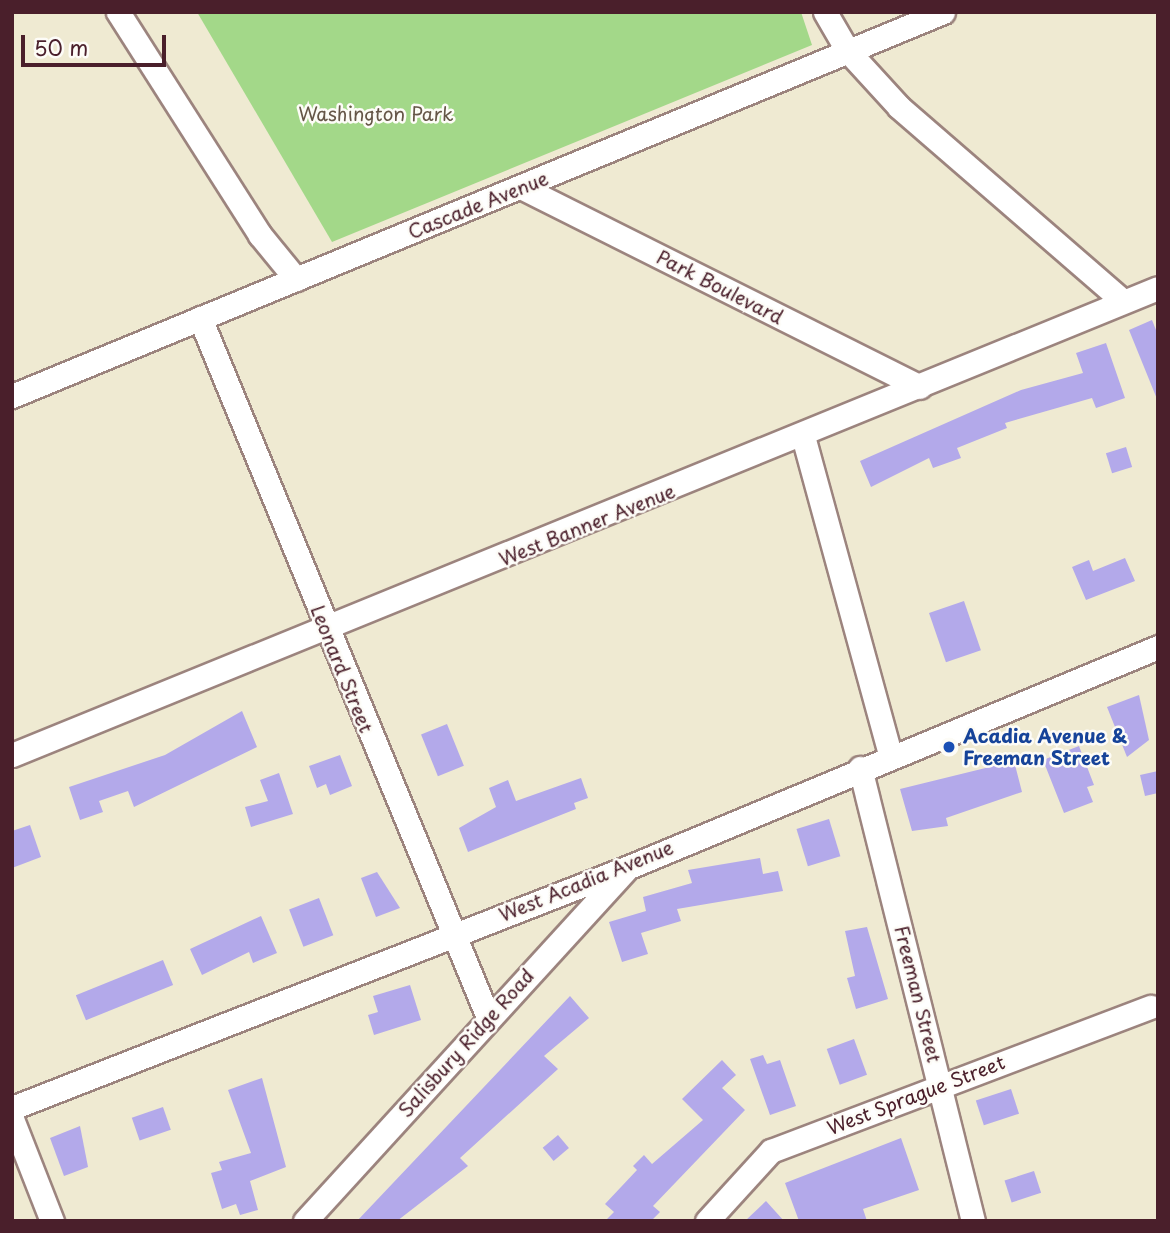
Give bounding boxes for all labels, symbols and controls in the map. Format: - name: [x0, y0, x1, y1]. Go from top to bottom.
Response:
- scale bar: [24, 21, 170, 65]
- text: 50 m: [34, 31, 88, 63]
- park label: Washington Park: [299, 103, 453, 125]
- street label: Cascade Avenue: [405, 166, 551, 244]
- street label: Park Boulevard: [653, 245, 787, 329]
- street label: West Banner Avenue: [495, 479, 679, 571]
- street label: Leonard Street: [306, 601, 378, 737]
- place label: Acadia Avenue & Freeman Street: [963, 725, 1128, 769]
- marker: Acadia Avenue & Freeman Street: [941, 739, 957, 755]
- street label: West Acadia Avenue: [496, 836, 676, 926]
- street label: Freeman Street: [890, 922, 946, 1066]
- street label: Salisbury Ridge Road: [393, 963, 539, 1123]
- street label: West Sprague Street: [823, 1050, 1009, 1140]

